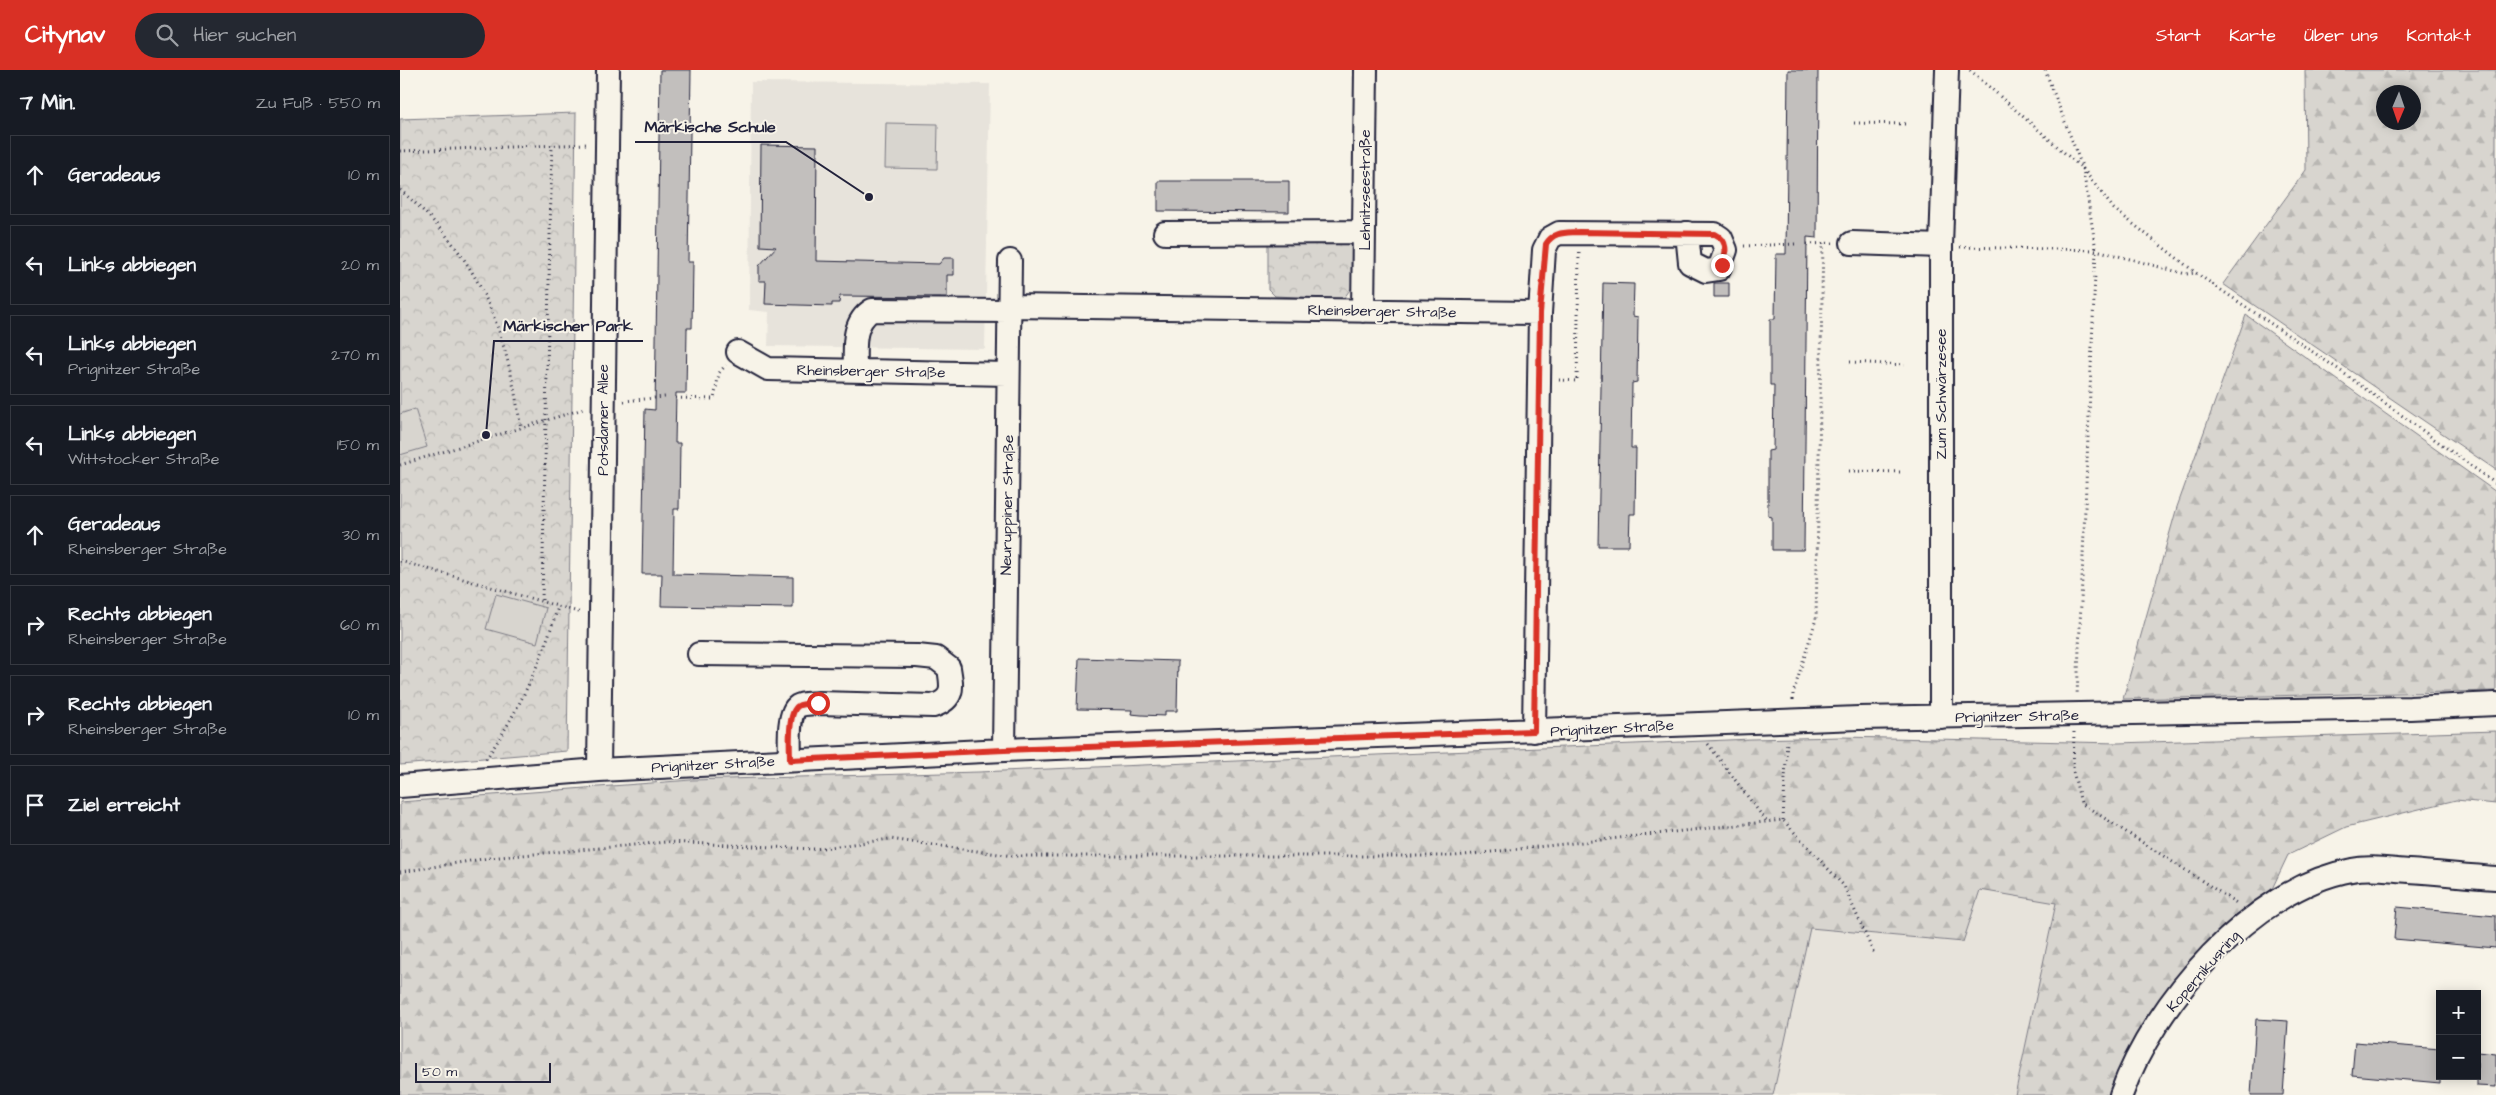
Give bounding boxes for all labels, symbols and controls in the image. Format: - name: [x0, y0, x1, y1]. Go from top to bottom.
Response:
- search box: [135, 13, 485, 58]
- text: Citynav: [25, 18, 105, 52]
- icon: search: [153, 21, 181, 49]
- text: Hier suchen: [193, 22, 296, 49]
- text: Start: [2156, 23, 2201, 48]
- text: Karte: [2229, 23, 2276, 48]
- text: Über uns: [2304, 23, 2378, 48]
- text: Kontakt: [2406, 23, 2471, 48]
- north arrow: [2376, 85, 2421, 130]
- text: 7 Min.: [20, 88, 75, 117]
- text: Zu Fuß · 550 m: [256, 92, 380, 114]
- callout: Märkische Schule: [635, 111, 786, 142]
- text: Märkische Schule: [644, 116, 776, 138]
- street label: Lehnitzseestraße: [1355, 129, 1376, 251]
- icon: ahead: [21, 161, 49, 189]
- text: Geradeaus: [68, 162, 160, 189]
- text: 10 m: [348, 164, 379, 186]
- icon: left: [21, 251, 49, 279]
- text: Links abbiegen: [68, 252, 196, 279]
- text: 20 m: [341, 254, 379, 276]
- route end: [1711, 254, 1734, 277]
- street label: Rheinsberger Straße: [1307, 300, 1457, 324]
- callout: Märkischer Park: [494, 310, 643, 341]
- text: Märkischer Park: [503, 315, 633, 337]
- street label: Zum Schwärzesee: [1931, 329, 1952, 459]
- text: Links abbiegen: [68, 331, 196, 358]
- icon: left: [21, 341, 49, 369]
- text: 270 m: [331, 344, 379, 366]
- text: Prignitzer Straße: [68, 358, 200, 380]
- street label: Rheinsberger Straße: [796, 360, 946, 384]
- street label: Potsdamer Allee: [593, 364, 614, 476]
- text: Links abbiegen: [68, 421, 196, 448]
- icon: left: [21, 431, 49, 459]
- text: 150 m: [337, 434, 379, 456]
- street label: Neuruppiner Straße: [996, 435, 1019, 575]
- text: Wittstocker Straße: [68, 448, 220, 470]
- text: Geradeaus: [68, 511, 160, 538]
- icon: ahead: [21, 521, 49, 549]
- text: 30 m: [342, 524, 379, 546]
- text: Rheinsberger Straße: [68, 538, 227, 560]
- text: Rechts abbiegen: [68, 601, 212, 628]
- icon: right: [21, 611, 49, 639]
- text: 60 m: [340, 614, 379, 636]
- text: Rheinsberger Straße: [68, 628, 227, 650]
- text: Rechts abbiegen: [68, 691, 212, 718]
- route start: [807, 692, 830, 715]
- icon: right: [21, 701, 49, 729]
- text: 10 m: [348, 704, 379, 726]
- street label: Prignitzer Straße: [1955, 705, 2079, 729]
- street label: Prignitzer Straße: [1550, 715, 1674, 743]
- text: Rheinsberger Straße: [68, 718, 227, 740]
- street label: Prignitzer Straße: [651, 751, 775, 779]
- icon: arrive: [21, 791, 49, 819]
- text: Ziel erreicht: [68, 792, 180, 819]
- street label: Kopernikusring: [2162, 926, 2246, 1017]
- map controls: [2436, 990, 2481, 1080]
- button: +: [2436, 990, 2481, 1035]
- button: −: [2436, 1035, 2481, 1080]
- scale bar: [415, 1060, 551, 1083]
- text: 50 m: [422, 1062, 457, 1082]

